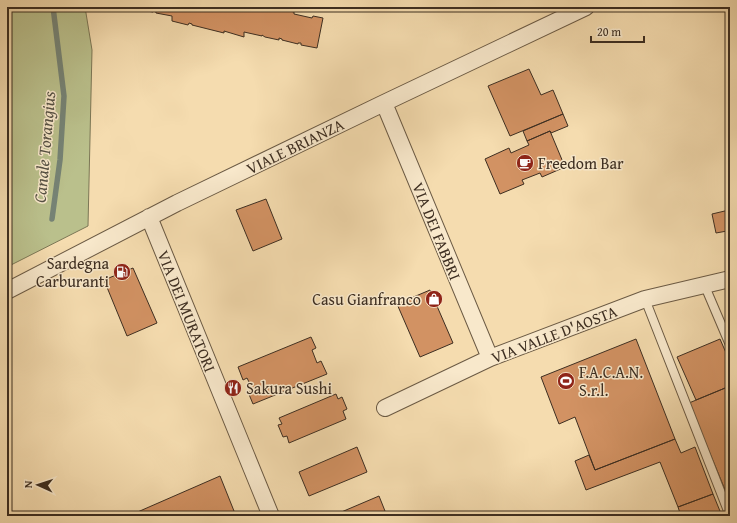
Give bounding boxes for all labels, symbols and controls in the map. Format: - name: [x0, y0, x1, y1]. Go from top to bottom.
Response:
- scale bar: [591, 18, 644, 44]
- text: 20 m: [597, 23, 621, 40]
- water label: Canale Torangius: [27, 89, 61, 204]
- street label: VIALE BRIANZA: [242, 112, 348, 180]
- place label: Freedom Bar: [538, 151, 624, 175]
- cafe icon: Freedom Bar: [515, 153, 535, 173]
- street label: VIA DEI FABBRI: [406, 179, 468, 284]
- street label: VIA DEI MURATORI: [152, 246, 222, 376]
- place label: Sardegna Carburanti: [36, 251, 110, 293]
- fuel station icon: Sardegna Carburanti: [112, 262, 132, 282]
- place label: Casu Gianfranco: [312, 287, 421, 311]
- shop icon: Casu Gianfranco: [424, 289, 444, 309]
- street label: VIA VALLE D'AOSTA: [488, 299, 621, 369]
- place label: F.A.C.A.N. S.r.l.: [579, 360, 643, 402]
- sports icon: F.A.C.A.N. S.r.l.: [556, 371, 576, 391]
- place label: Sakura Sushi: [246, 376, 332, 400]
- restaurant icon: Sakura Sushi: [223, 378, 243, 398]
- north arrow: [18, 465, 58, 505]
- text: N: [20, 480, 36, 489]

